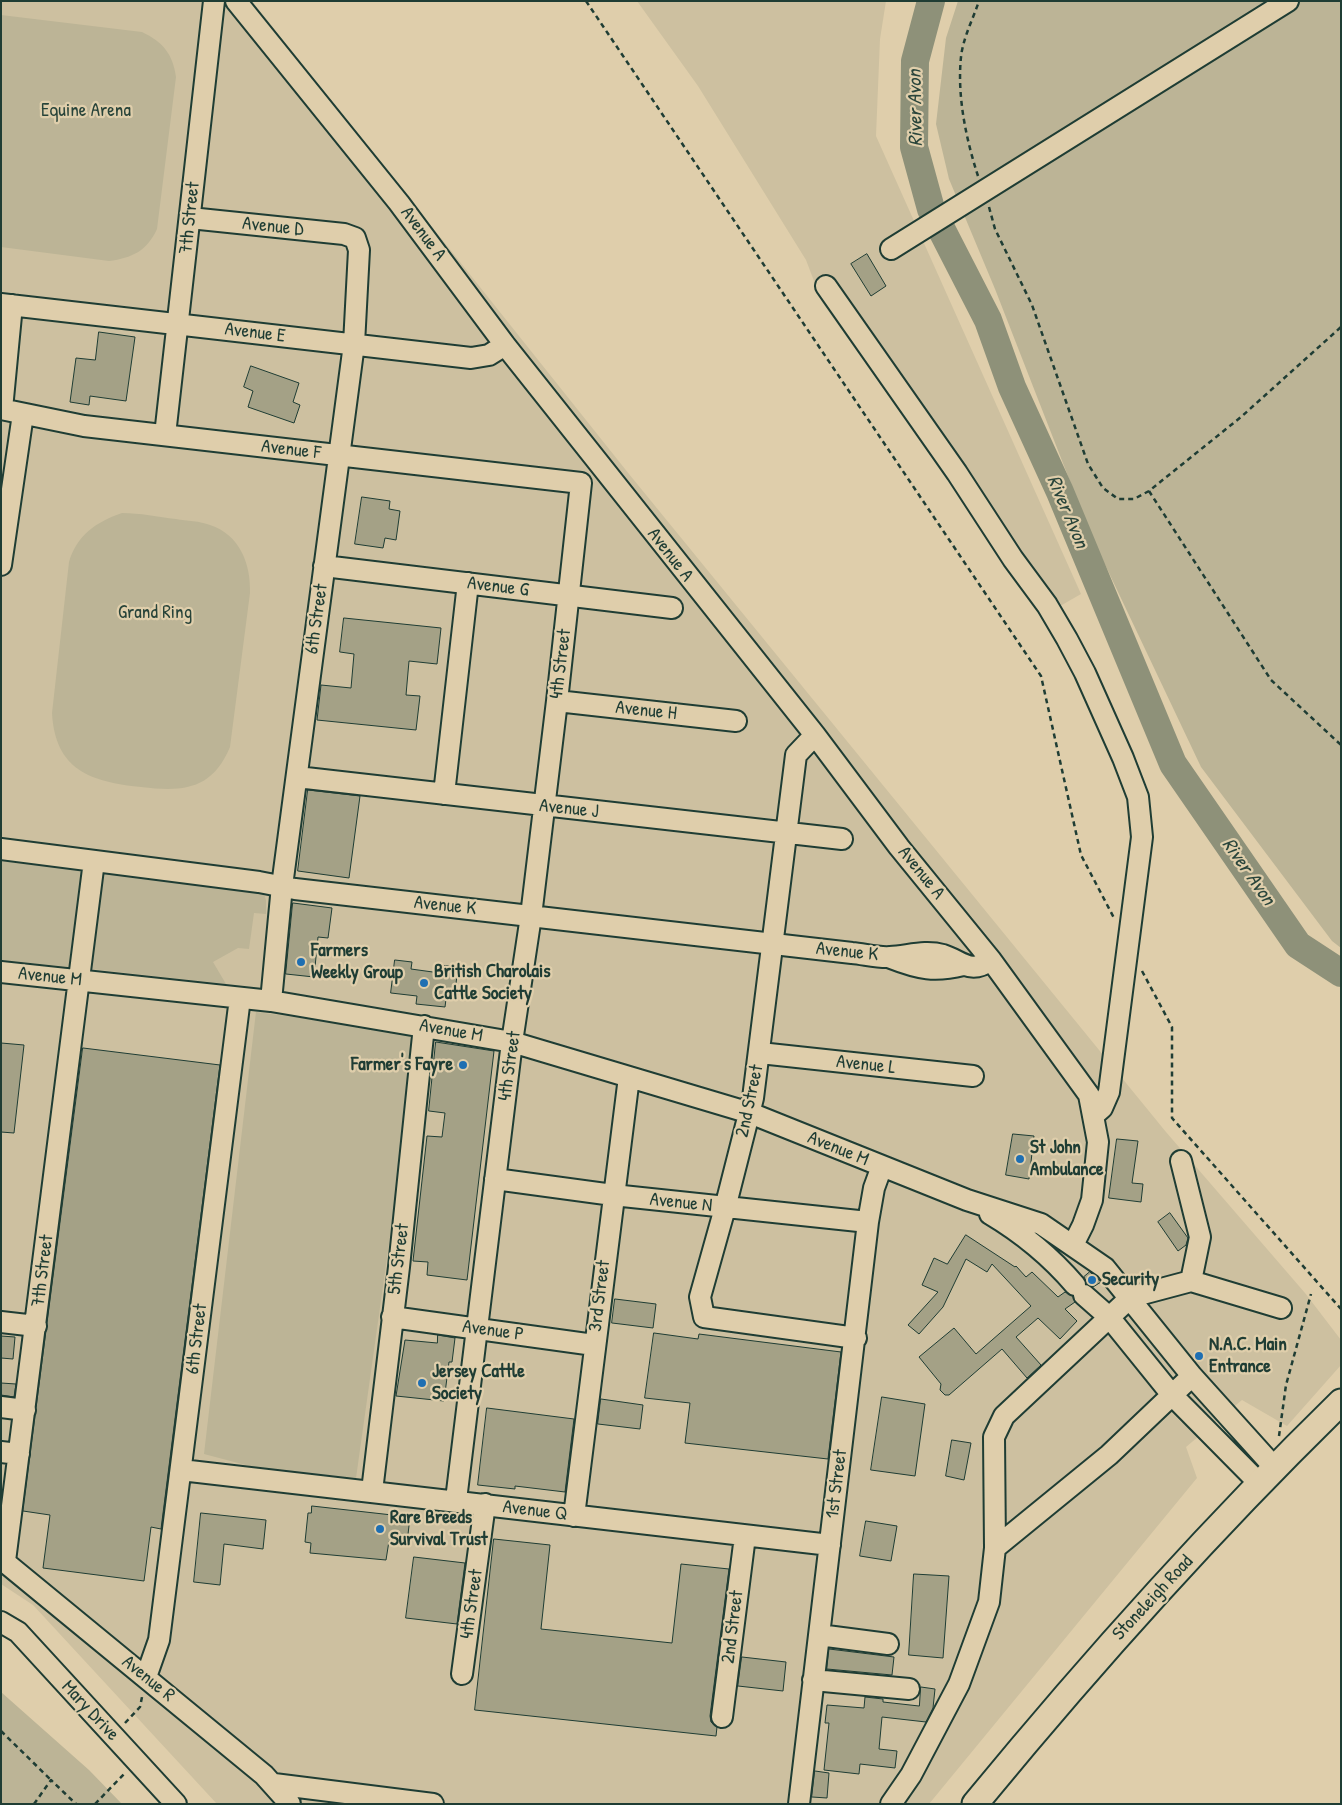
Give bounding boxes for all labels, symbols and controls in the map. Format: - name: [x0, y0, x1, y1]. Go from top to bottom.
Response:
- water label: River Avon: [903, 69, 929, 147]
- park label: Equine Arena: [41, 100, 131, 122]
- street label: 7th Street: [175, 181, 205, 255]
- street label: Avenue A: [395, 202, 451, 266]
- street label: Avenue D: [241, 212, 305, 242]
- street label: Avenue E: [223, 318, 287, 348]
- street label: Avenue F: [260, 435, 322, 465]
- water label: River Avon: [1041, 472, 1093, 552]
- street label: Avenue A: [642, 524, 698, 586]
- street label: Avenue G: [466, 572, 530, 602]
- street label: 6th Street: [301, 582, 333, 656]
- park label: Grand Ring: [118, 602, 192, 624]
- street label: 4th Street: [545, 628, 577, 700]
- street label: Avenue H: [614, 696, 678, 726]
- street label: Avenue J: [538, 795, 600, 823]
- water label: River Avon: [1216, 834, 1280, 910]
- street label: Avenue A: [893, 842, 949, 904]
- street label: Avenue K: [413, 891, 477, 921]
- street label: Avenue K: [815, 937, 879, 967]
- place label: Farmers Weekly Group: [311, 940, 403, 984]
- marker: Farmers Weekly Group: [295, 956, 307, 968]
- place label: British Charolais Cattle Society: [434, 961, 551, 1005]
- street label: Avenue M: [17, 962, 83, 992]
- marker: British Charolais Cattle Society: [418, 977, 430, 989]
- street label: Avenue M: [418, 1014, 484, 1048]
- street label: 4th Street: [494, 1030, 526, 1102]
- street label: Avenue L: [835, 1051, 897, 1079]
- place label: Farmer's Fayre: [351, 1054, 453, 1076]
- marker: Farmer's Fayre: [457, 1059, 469, 1071]
- street label: 2nd Street: [731, 1063, 769, 1139]
- street label: Avenue M: [804, 1126, 872, 1172]
- place label: St John Ambulance: [1030, 1137, 1104, 1181]
- marker: St John Ambulance: [1014, 1153, 1026, 1165]
- street label: Avenue N: [649, 1188, 713, 1218]
- street label: 5th Street: [383, 1222, 415, 1296]
- street label: 7th Street: [27, 1234, 59, 1308]
- street label: 3rd Street: [584, 1259, 616, 1333]
- place label: Security: [1102, 1269, 1159, 1291]
- marker: Security: [1086, 1274, 1098, 1286]
- street label: 6th Street: [181, 1303, 213, 1375]
- street label: Avenue P: [461, 1315, 525, 1347]
- place label: N.A.C. Main Entrance: [1209, 1334, 1287, 1378]
- marker: N.A.C. Main Entrance: [1193, 1350, 1205, 1362]
- place label: Jersey Cattle Society: [432, 1361, 525, 1405]
- marker: Jersey Cattle Society: [416, 1377, 428, 1389]
- street label: 1st Street: [821, 1448, 853, 1520]
- street label: Avenue Q: [501, 1496, 569, 1526]
- place label: Rare Breeds Survival Trust: [390, 1507, 488, 1551]
- marker: Rare Breeds Survival Trust: [374, 1523, 386, 1535]
- street label: Stoneleigh Road: [1108, 1551, 1198, 1645]
- street label: 4th Street: [456, 1568, 488, 1640]
- street label: 2nd Street: [717, 1589, 749, 1665]
- street label: Avenue R: [117, 1651, 179, 1707]
- street label: Mary Drive: [56, 1676, 124, 1746]

